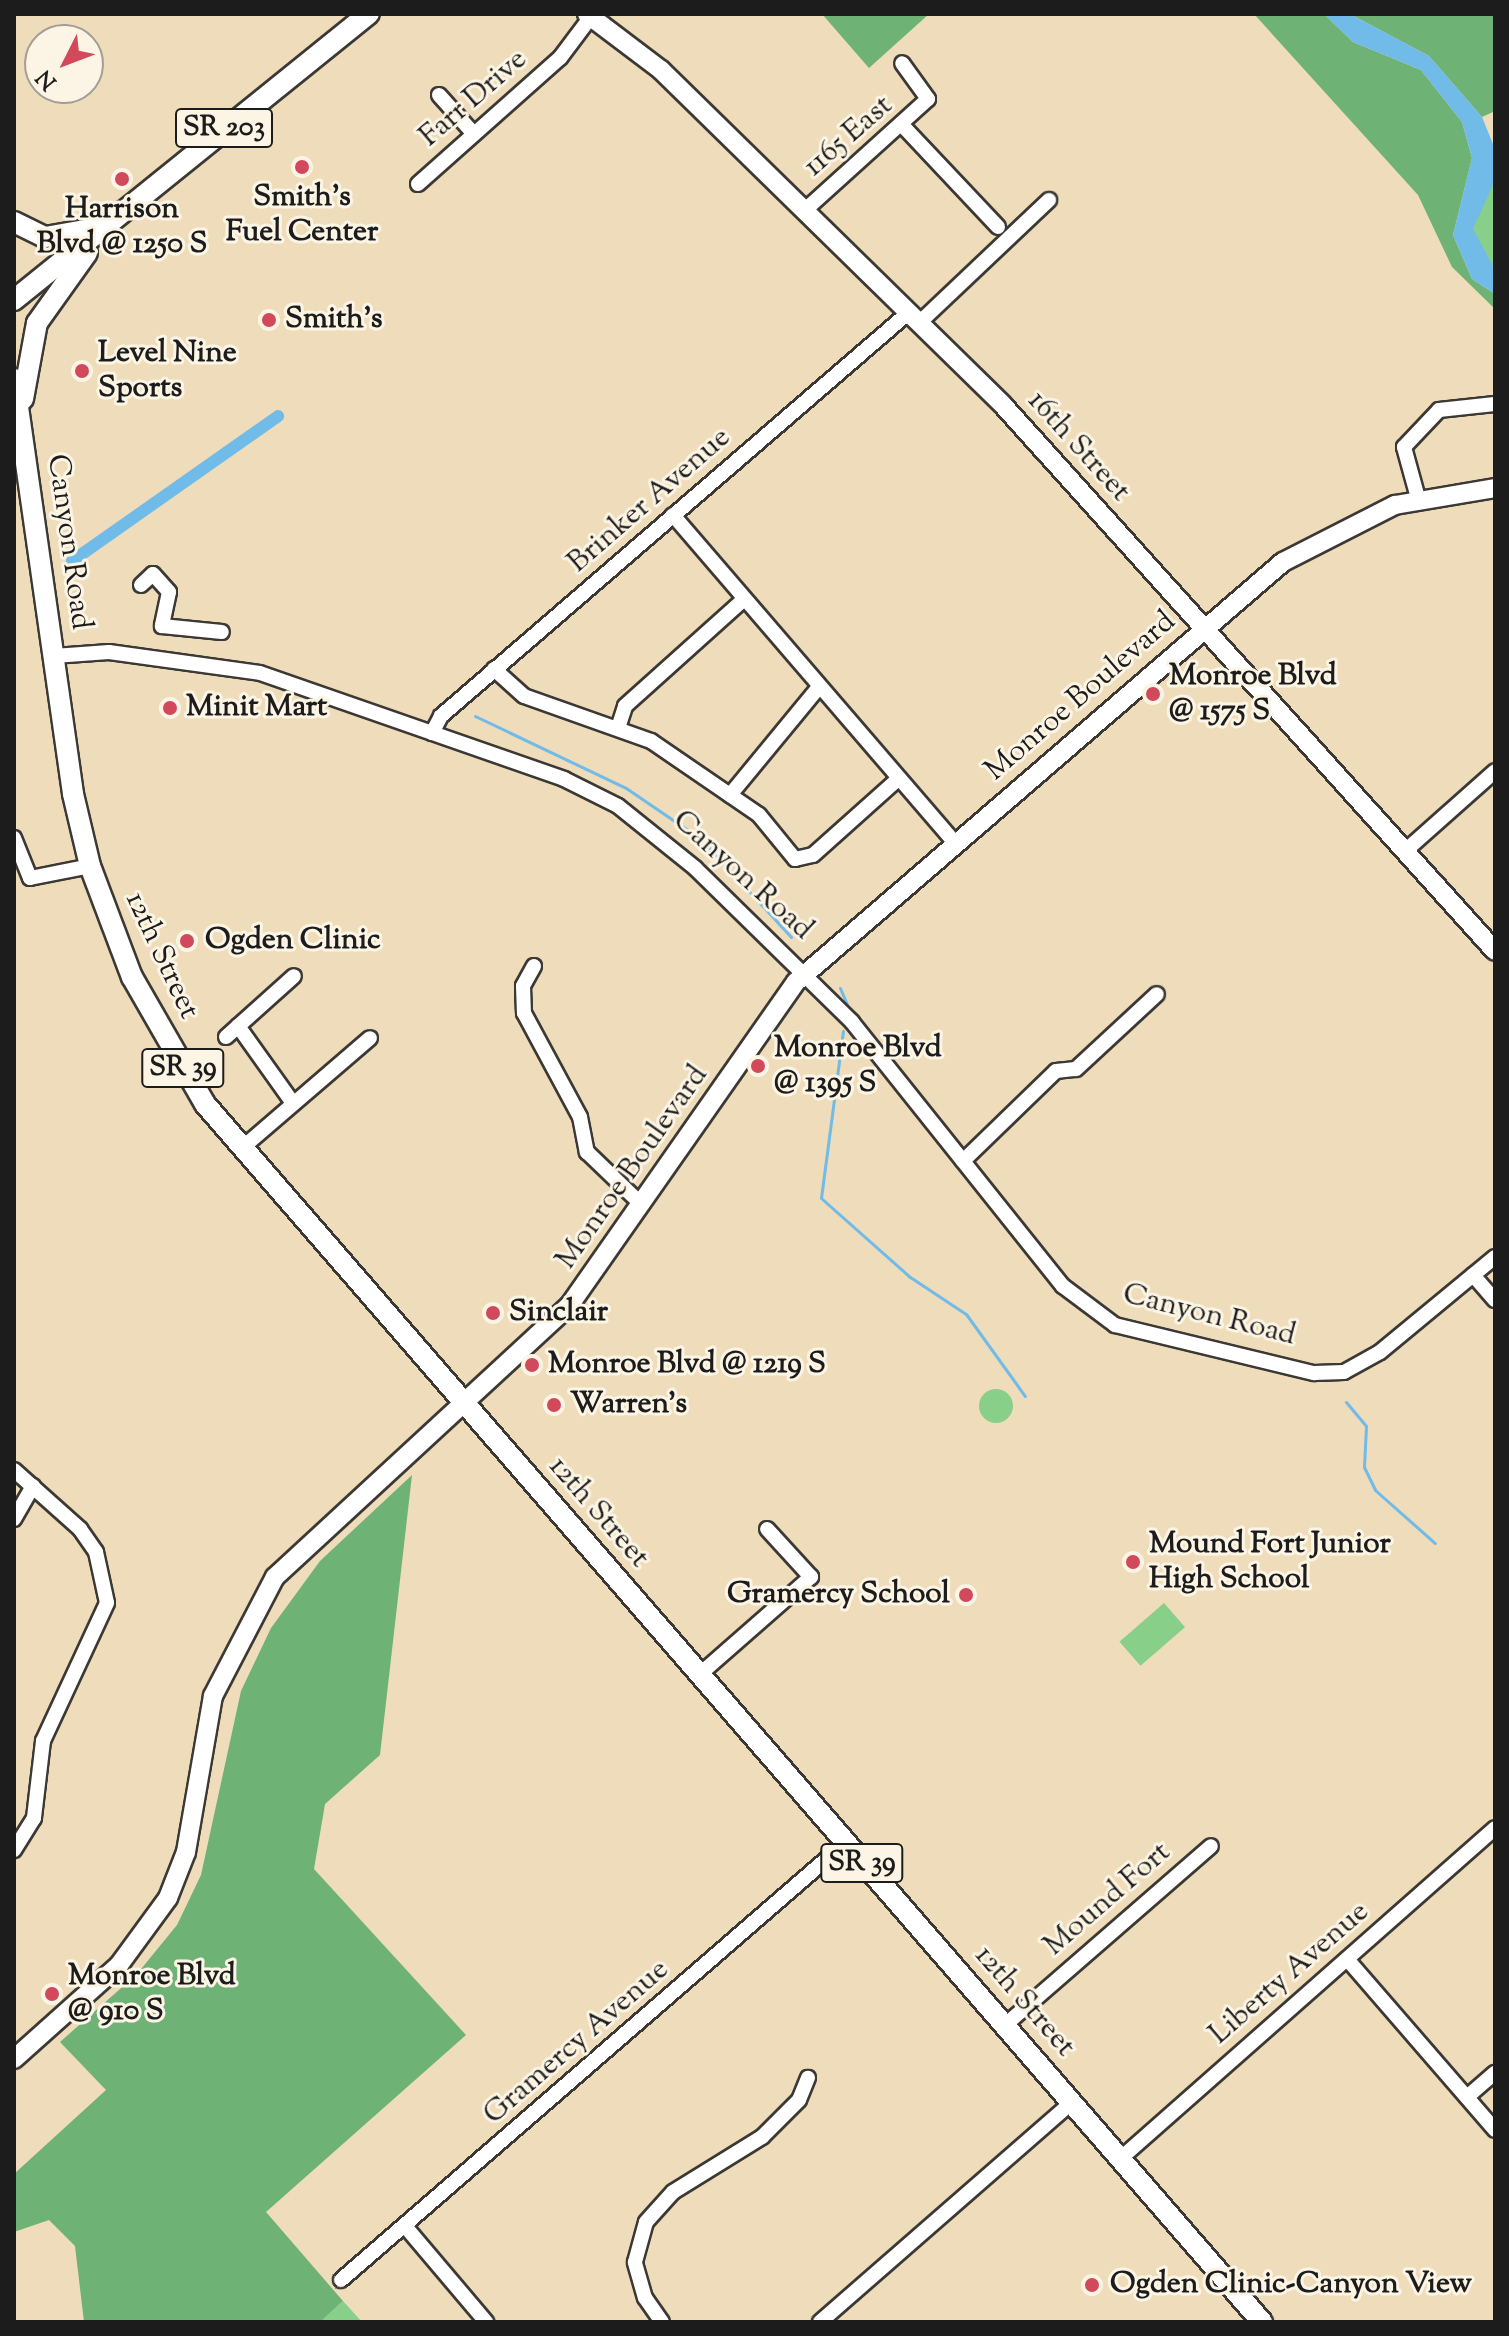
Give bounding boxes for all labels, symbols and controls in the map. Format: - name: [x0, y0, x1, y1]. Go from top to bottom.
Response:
- north arrow: [24, 24, 104, 104]
- street label: Farr Drive: [413, 43, 535, 155]
- text: N: [30, 61, 65, 96]
- street label: 1165 East: [797, 89, 901, 185]
- road number: SR 203: [174, 104, 274, 152]
- marker: Smith's Fuel Center: [293, 158, 311, 176]
- marker: Harrison Blvd @ 1250 S: [113, 170, 131, 188]
- place label: Smith's Fuel Center: [226, 180, 378, 250]
- place label: Harrison Blvd @ 1250 S: [37, 192, 207, 262]
- place label: Smith's: [285, 302, 382, 338]
- marker: Smith's: [260, 311, 278, 329]
- place label: Level Nine Sports: [98, 336, 237, 406]
- marker: Level Nine Sports: [73, 362, 91, 380]
- street label: 16th Street: [1019, 384, 1137, 510]
- street label: Brinker Avenue: [561, 420, 739, 582]
- street label: Canyon Road: [38, 452, 98, 632]
- street label: Monroe Boulevard: [978, 605, 1184, 789]
- place label: Monroe Blvd @ 1575 S: [1169, 659, 1337, 730]
- marker: Monroe Blvd @ 1575 S: [1144, 685, 1162, 703]
- place label: Minit Mart: [186, 690, 327, 726]
- marker: Minit Mart: [161, 699, 179, 717]
- street label: Canyon Road: [664, 803, 820, 949]
- street label: 12th Street: [116, 887, 206, 1025]
- place label: Ogden Clinic: [205, 923, 381, 959]
- marker: Ogden Clinic: [176, 930, 198, 952]
- place label: Monroe Blvd @ 1395 S: [774, 1031, 942, 1102]
- road number: SR 39: [141, 1044, 225, 1092]
- marker: Monroe Blvd @ 1395 S: [749, 1057, 767, 1075]
- street label: Monroe Boulevard: [549, 1059, 717, 1277]
- street label: Canyon Road: [1119, 1277, 1299, 1355]
- place label: Sinclair: [509, 1295, 608, 1331]
- marker: Sinclair: [484, 1304, 502, 1322]
- place label: Monroe Blvd @ 1219 S: [548, 1347, 826, 1383]
- marker: Monroe Blvd @ 1219 S: [523, 1356, 541, 1374]
- place label: Warren's: [570, 1387, 687, 1423]
- marker: Warren's: [545, 1396, 563, 1414]
- street label: 12th Street: [540, 1450, 656, 1576]
- place label: Mound Fort Junior High School: [1149, 1527, 1391, 1598]
- marker: Mound Fort Junior High School: [1124, 1553, 1142, 1571]
- place label: Gramercy School: [727, 1577, 950, 1613]
- marker: Gramercy School: [957, 1586, 975, 1604]
- street label: Mound Fort: [1037, 1835, 1179, 1965]
- road number: SR 39: [820, 1839, 904, 1887]
- street label: Liberty Avenue: [1203, 1895, 1377, 2053]
- street label: 12th Street: [966, 1939, 1082, 2065]
- street label: Gramercy Avenue: [477, 1953, 677, 2133]
- place label: Monroe Blvd @ 910 S: [68, 1959, 236, 2030]
- marker: Monroe Blvd @ 910 S: [43, 1985, 61, 2003]
- place label: Ogden Clinic-Canyon View: [1110, 2267, 1472, 2303]
- marker: Ogden Clinic-Canyon View: [1081, 2274, 1103, 2296]

